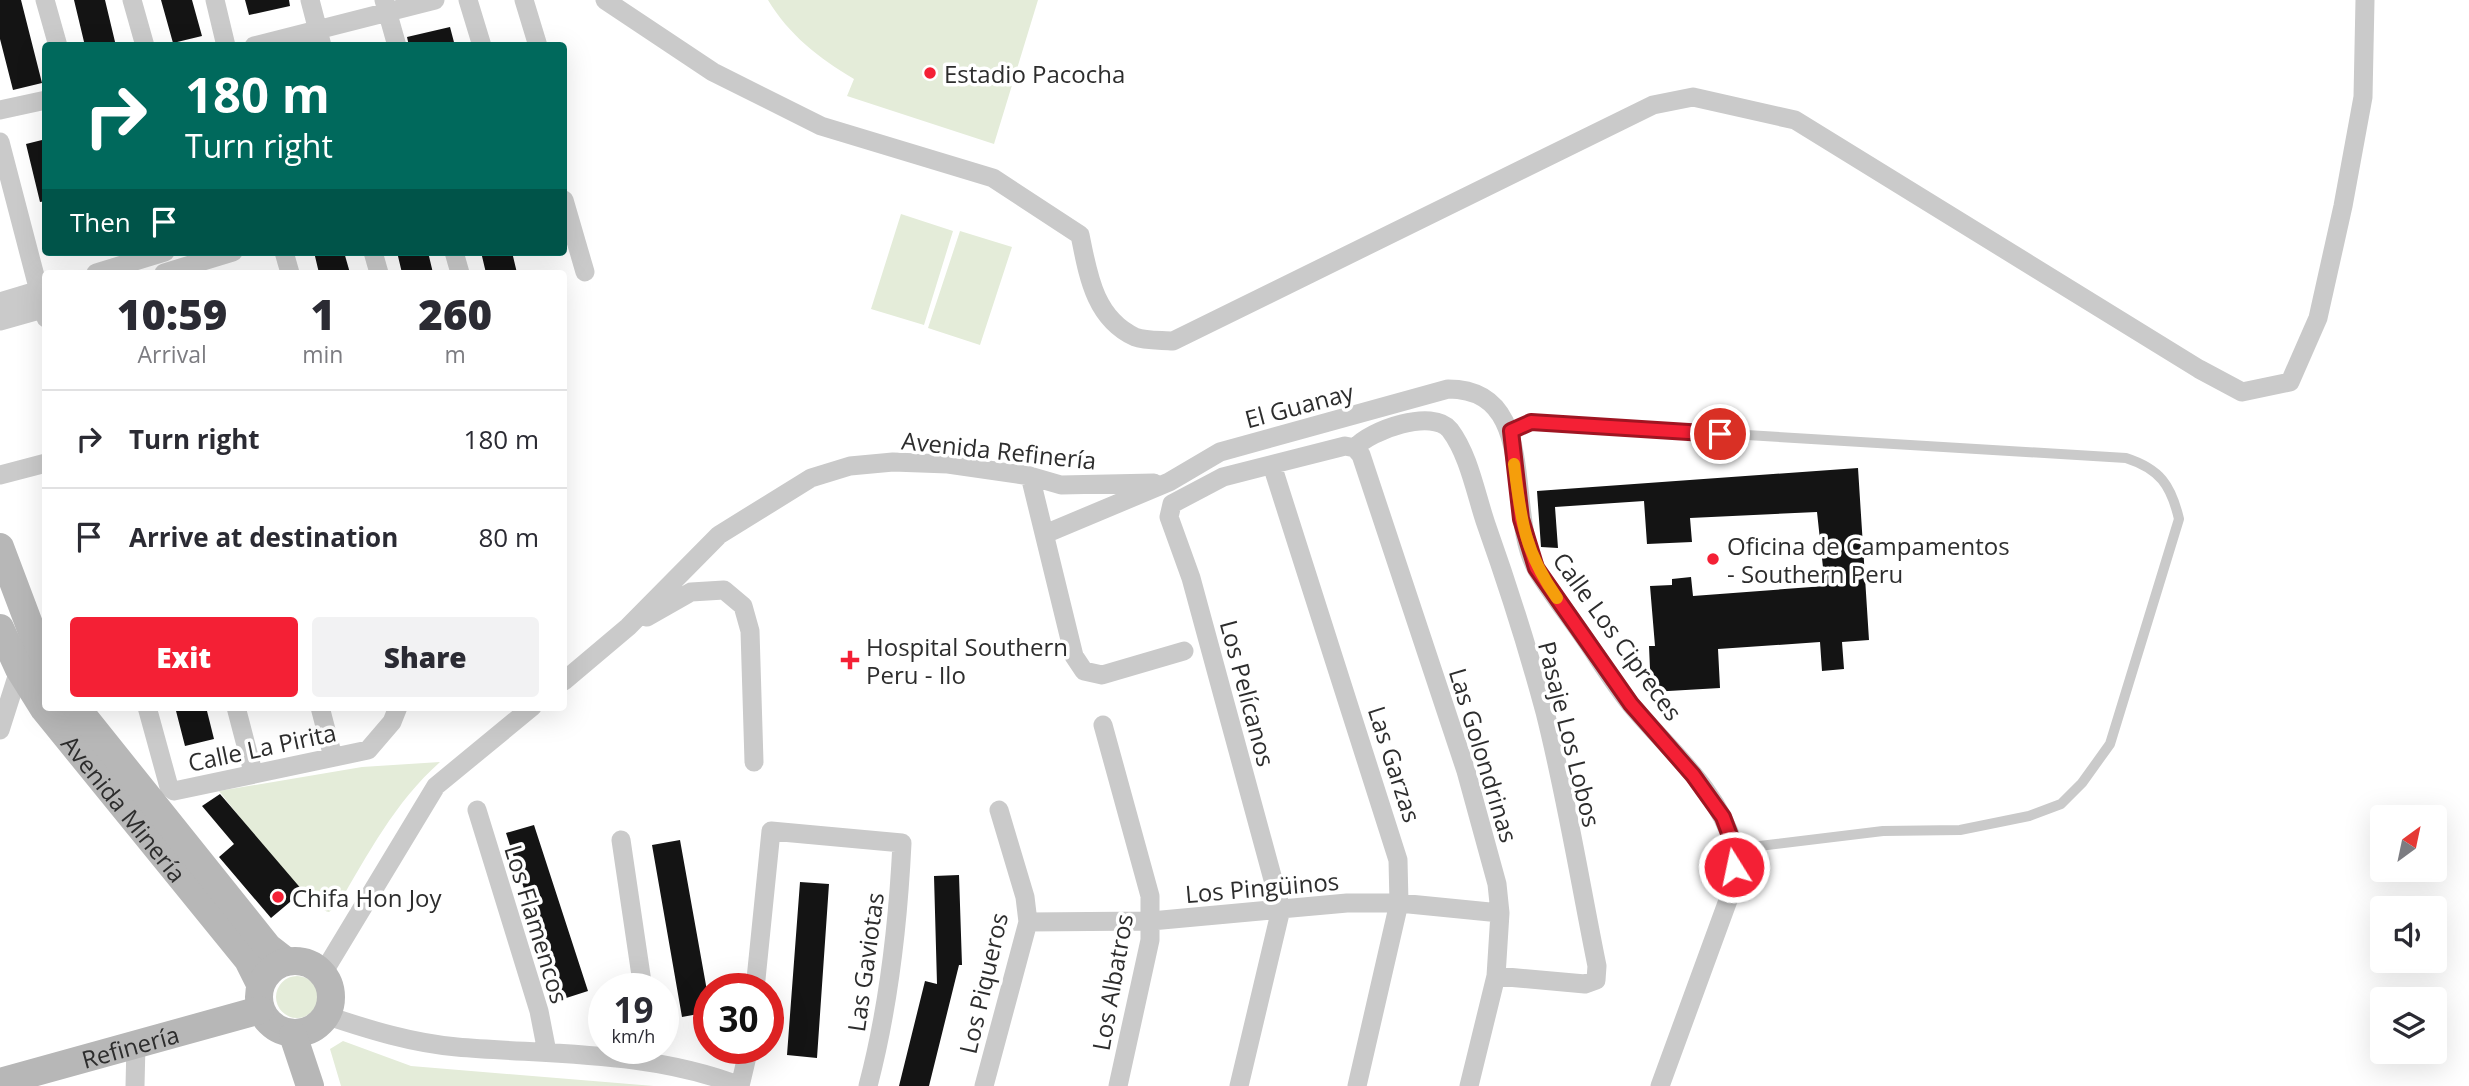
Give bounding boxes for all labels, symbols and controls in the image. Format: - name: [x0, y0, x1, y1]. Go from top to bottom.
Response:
- place label: Estadio Pacocha: [944, 57, 1125, 90]
- text: 180 m: [185, 61, 330, 127]
- marker: Estadio Pacocha: [922, 65, 938, 81]
- icon: right: [70, 70, 161, 161]
- text: Turn right: [185, 124, 333, 167]
- icon: arrive: [145, 203, 183, 241]
- text: Then: [70, 204, 131, 240]
- text: 10:59: [117, 285, 227, 342]
- text: 1: [311, 285, 335, 342]
- text: 260: [418, 285, 492, 342]
- text: Arrival: [138, 338, 207, 370]
- text: min: [302, 338, 343, 370]
- text: m: [445, 338, 466, 370]
- street label: El Guanay: [1241, 374, 1358, 435]
- pin: [1690, 404, 1750, 464]
- icon: arrive: [1701, 415, 1739, 453]
- icon: right: [70, 420, 108, 458]
- text: Turn right: [129, 421, 260, 457]
- text: 180 m: [464, 421, 539, 457]
- street label: Avenida Refinería: [900, 423, 1098, 477]
- icon: arrive: [70, 518, 108, 556]
- text: Arrive at destination: [129, 519, 398, 555]
- text: 80 m: [478, 519, 539, 555]
- place label: Oficina de Campamentos - Southern Peru: [1727, 529, 2010, 590]
- street label: Calle Los Cipreces: [1546, 545, 1690, 727]
- marker: Oficina de Campamentos - Southern Peru: [1705, 551, 1721, 567]
- street label: Los Pelícanos: [1213, 616, 1283, 770]
- button: Exit: [70, 617, 298, 697]
- button: Share: [312, 617, 539, 697]
- place label: Hospital Southern Peru - Ilo: [866, 630, 1068, 691]
- street label: Pasaje Los Lobos: [1531, 638, 1609, 830]
- marker: Hospital Southern Peru - Ilo: [840, 650, 860, 670]
- street label: Las Golondrinas: [1442, 664, 1526, 846]
- street label: Las Garzas: [1361, 702, 1429, 826]
- street label: Calle La Pirita: [185, 715, 339, 779]
- street label: Avenida Minería: [55, 727, 194, 889]
- north arrow: [2370, 805, 2446, 882]
- map controls: [2370, 805, 2447, 1064]
- position arrow: [1697, 830, 1771, 904]
- street label: Los Flamencos: [497, 841, 577, 1007]
- street label: Los Pingüinos: [1184, 864, 1340, 910]
- place label: Chifa Hon Joy: [292, 881, 443, 914]
- marker: Chifa Hon Joy: [270, 889, 286, 905]
- street label: Las Gaviotas: [839, 890, 891, 1034]
- button: sound: [2370, 896, 2447, 973]
- street label: Los Piqueros: [951, 909, 1015, 1057]
- street label: Los Albatros: [1084, 911, 1140, 1053]
- speed limit sign: 30: [693, 973, 784, 1064]
- text: 19: [613, 986, 654, 1033]
- button: layers: [2370, 987, 2447, 1064]
- street label: Refinería: [78, 1017, 183, 1075]
- text: km/h: [612, 1024, 655, 1048]

